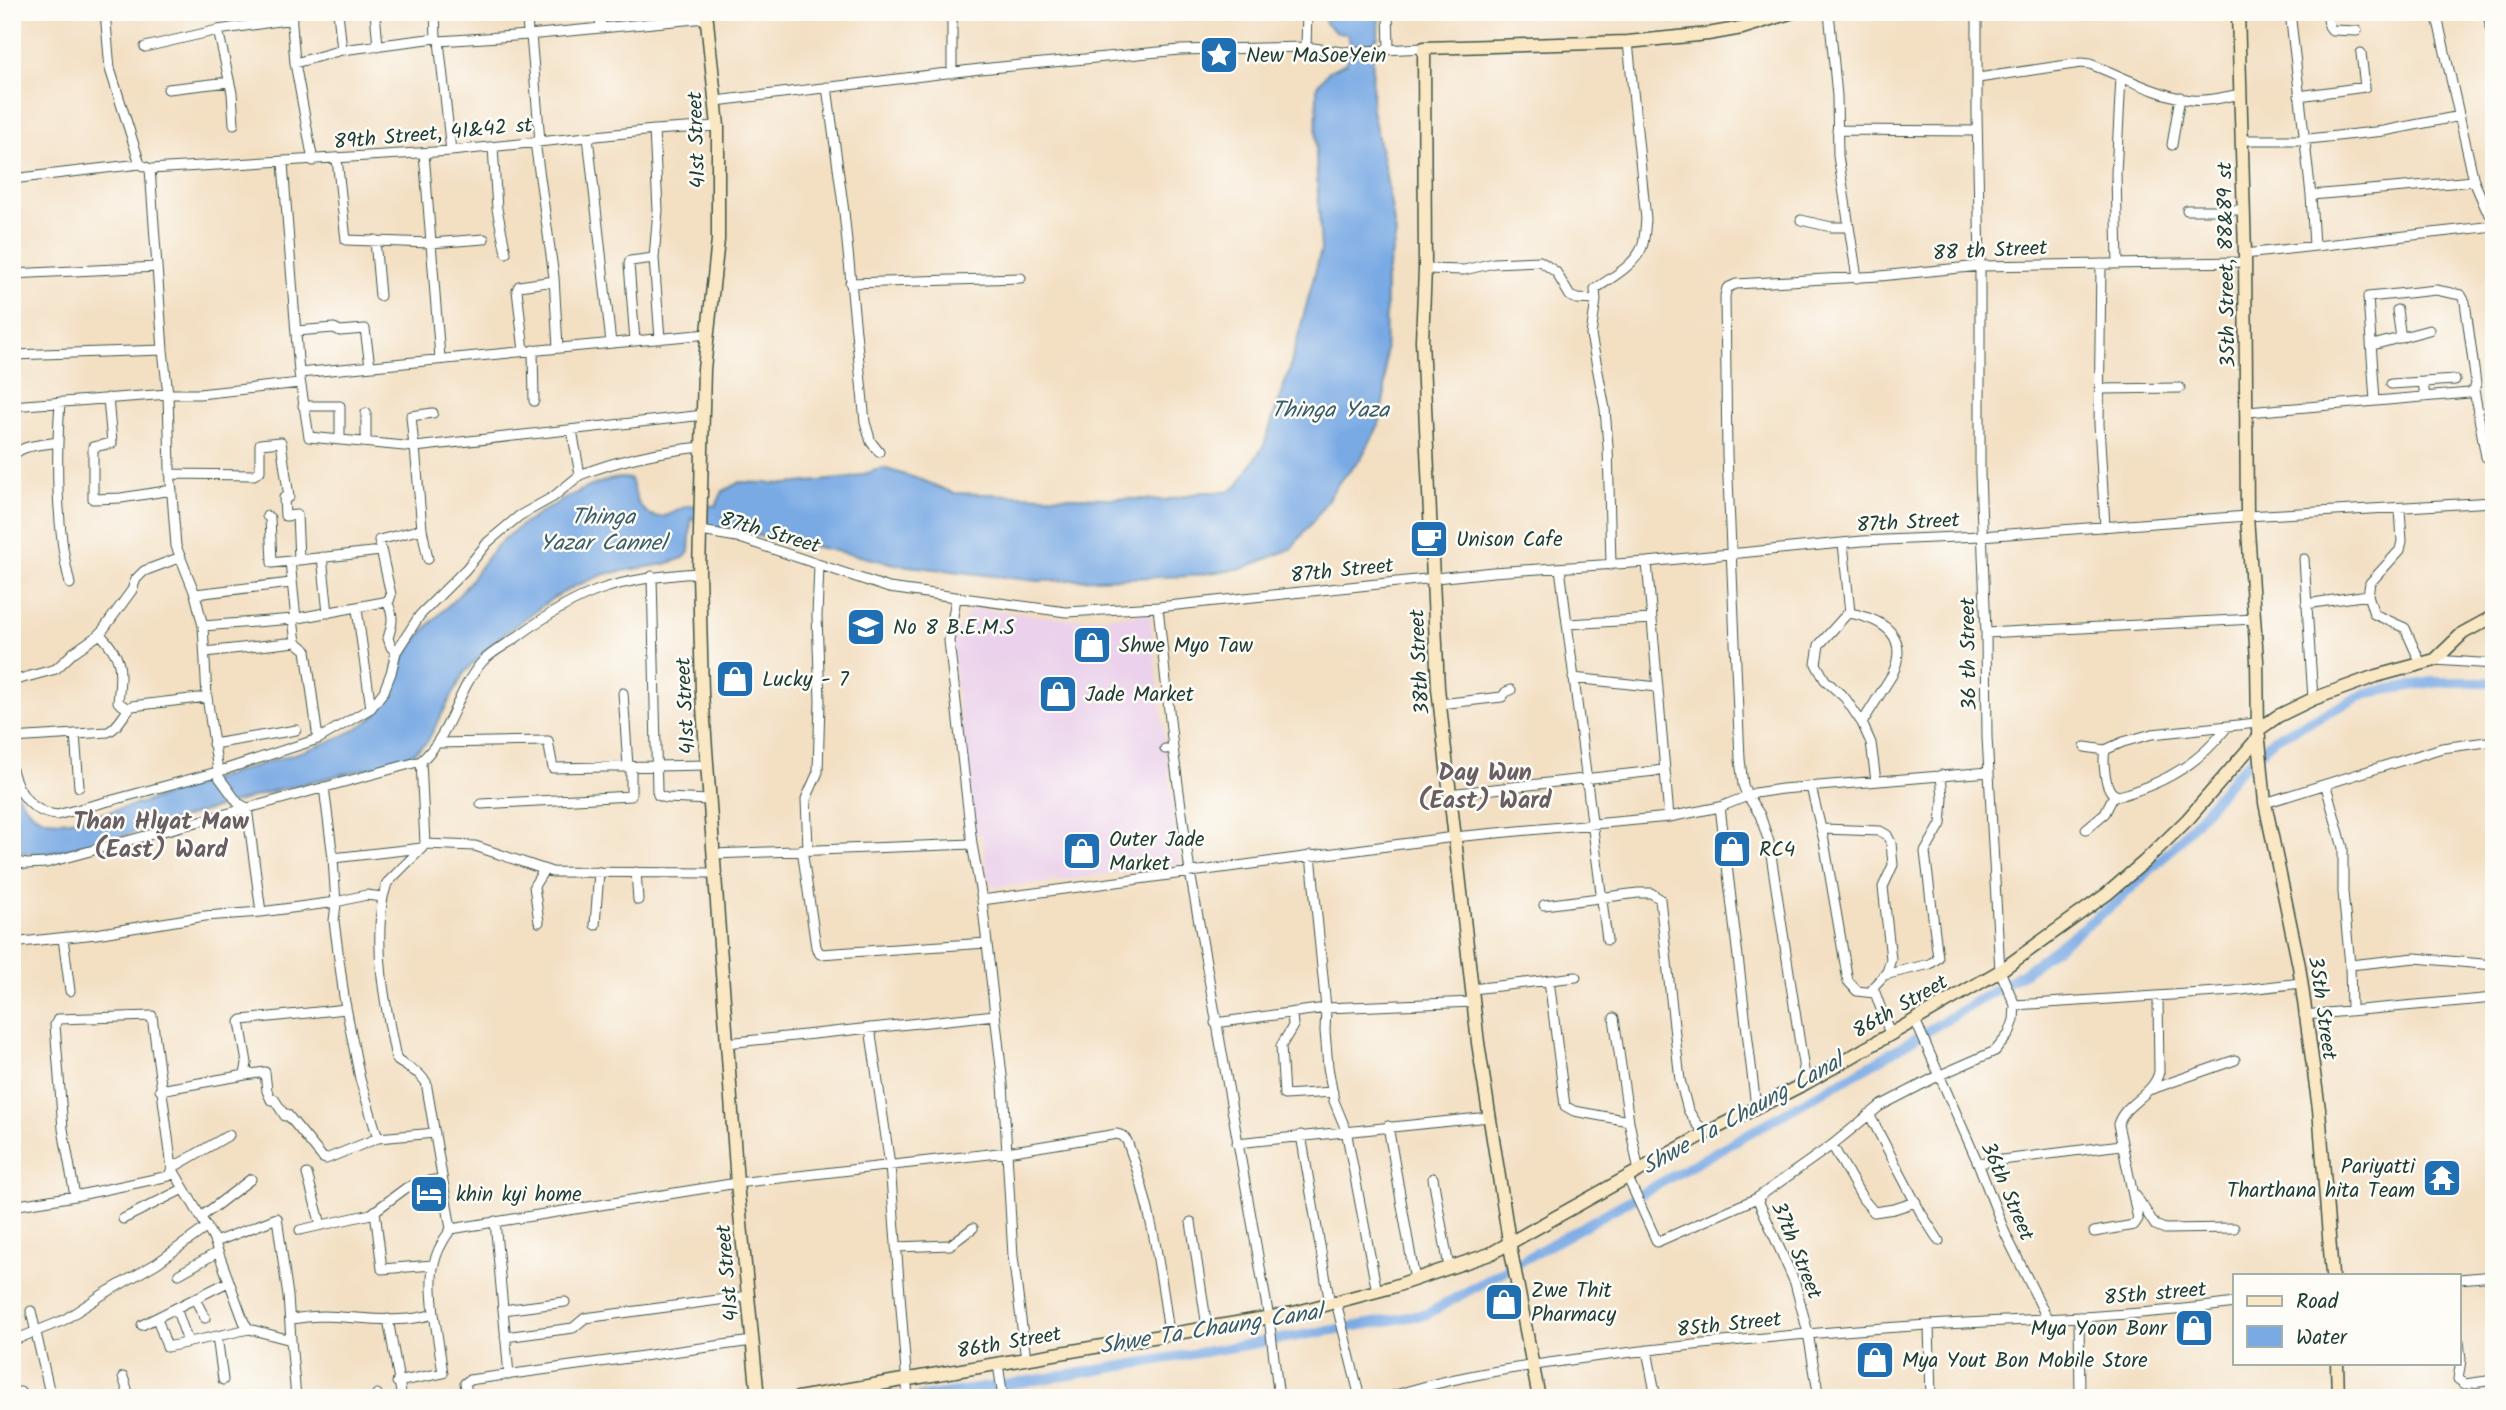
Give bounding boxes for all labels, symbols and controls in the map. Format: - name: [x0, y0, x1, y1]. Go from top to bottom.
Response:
- place icon: New MaSoeYein: [1198, 34, 1240, 76]
- place label: New MaSoeYein: [1246, 40, 1386, 73]
- street label: 41st Street: [679, 90, 716, 189]
- street label: 89th Street, 41&42 st: [332, 109, 535, 160]
- street label: 35th Street, 88&89 st: [2209, 161, 2246, 368]
- street label: 88 th Street: [1932, 232, 2049, 271]
- water label: Thinga Yaza: [1271, 393, 1391, 429]
- water label: Thinga Yazar Cannel: [540, 500, 671, 562]
- street label: 87th Street: [715, 503, 825, 564]
- street label: 87th Street: [1856, 504, 1961, 543]
- cafe icon: Unison Cafe: [1408, 518, 1450, 560]
- place label: Unison Cafe: [1456, 524, 1563, 557]
- street label: 87th Street: [1289, 550, 1396, 593]
- street label: 36 th Street: [1952, 596, 1987, 711]
- school or university icon: No 8 B.E.M.S: [845, 606, 887, 648]
- street label: 38th Street: [1401, 607, 1440, 716]
- place label: No 8 B.E.M.S: [893, 612, 1015, 645]
- shop icon: Shwe Myo Taw: [1071, 624, 1113, 666]
- place label: Shwe Myo Taw: [1119, 630, 1254, 663]
- street label: 41st Street: [667, 656, 706, 755]
- shop icon: Lucky - 7: [714, 658, 756, 700]
- place label: Lucky - 7: [762, 664, 850, 697]
- shop icon: Jade Market: [1037, 673, 1079, 715]
- place label: Jade Market: [1085, 679, 1195, 712]
- district label: Day Wun (East) Ward: [1418, 754, 1553, 821]
- district label: Than Hlyat Maw (East) Ward: [73, 803, 250, 870]
- place label: Outer Jade Market: [1109, 824, 1205, 881]
- shop icon: RC4: [1711, 828, 1753, 870]
- shop icon: Outer Jade Market: [1061, 830, 1103, 872]
- place label: RC4: [1759, 834, 1795, 867]
- street label: 35th Street: [2298, 954, 2345, 1063]
- street label: 86th Street: [1847, 966, 1955, 1048]
- water label: Shwe Ta Chaung Canal: [1636, 1042, 1854, 1185]
- street label: 36th Street: [1971, 1137, 2043, 1247]
- place label: Pariyatti Tharthana hita Team: [2227, 1151, 2416, 1208]
- temple icon: Pariyatti Tharthana hita Team: [2421, 1157, 2463, 1199]
- hotel icon: khin kyi home: [408, 1173, 450, 1215]
- place label: khin kyi home: [456, 1179, 582, 1212]
- street label: 37th Street: [1761, 1197, 1830, 1305]
- street label: 41st Street: [708, 1222, 749, 1323]
- street label: 85th street: [2102, 1274, 2209, 1315]
- legend: [2233, 1274, 2460, 1364]
- place label: Zwe Thit Pharmacy: [1531, 1275, 1616, 1332]
- shop icon: Zwe Thit Pharmacy: [1483, 1281, 1525, 1323]
- text: Road: [2296, 1286, 2339, 1319]
- water label: Shwe Ta Chaung Canal: [1097, 1294, 1330, 1365]
- street label: 85th Street: [1675, 1304, 1784, 1347]
- shop icon: Mya Yoon Bonr: [2173, 1307, 2215, 1349]
- place label: Mya Yoon Bonr: [2031, 1313, 2168, 1346]
- street label: 86th Street: [955, 1318, 1065, 1369]
- text: Water: [2296, 1322, 2348, 1355]
- shop icon: Mya Yout Bon Mobile Store: [1854, 1339, 1896, 1381]
- place label: Mya Yout Bon Mobile Store: [1902, 1345, 2148, 1378]

